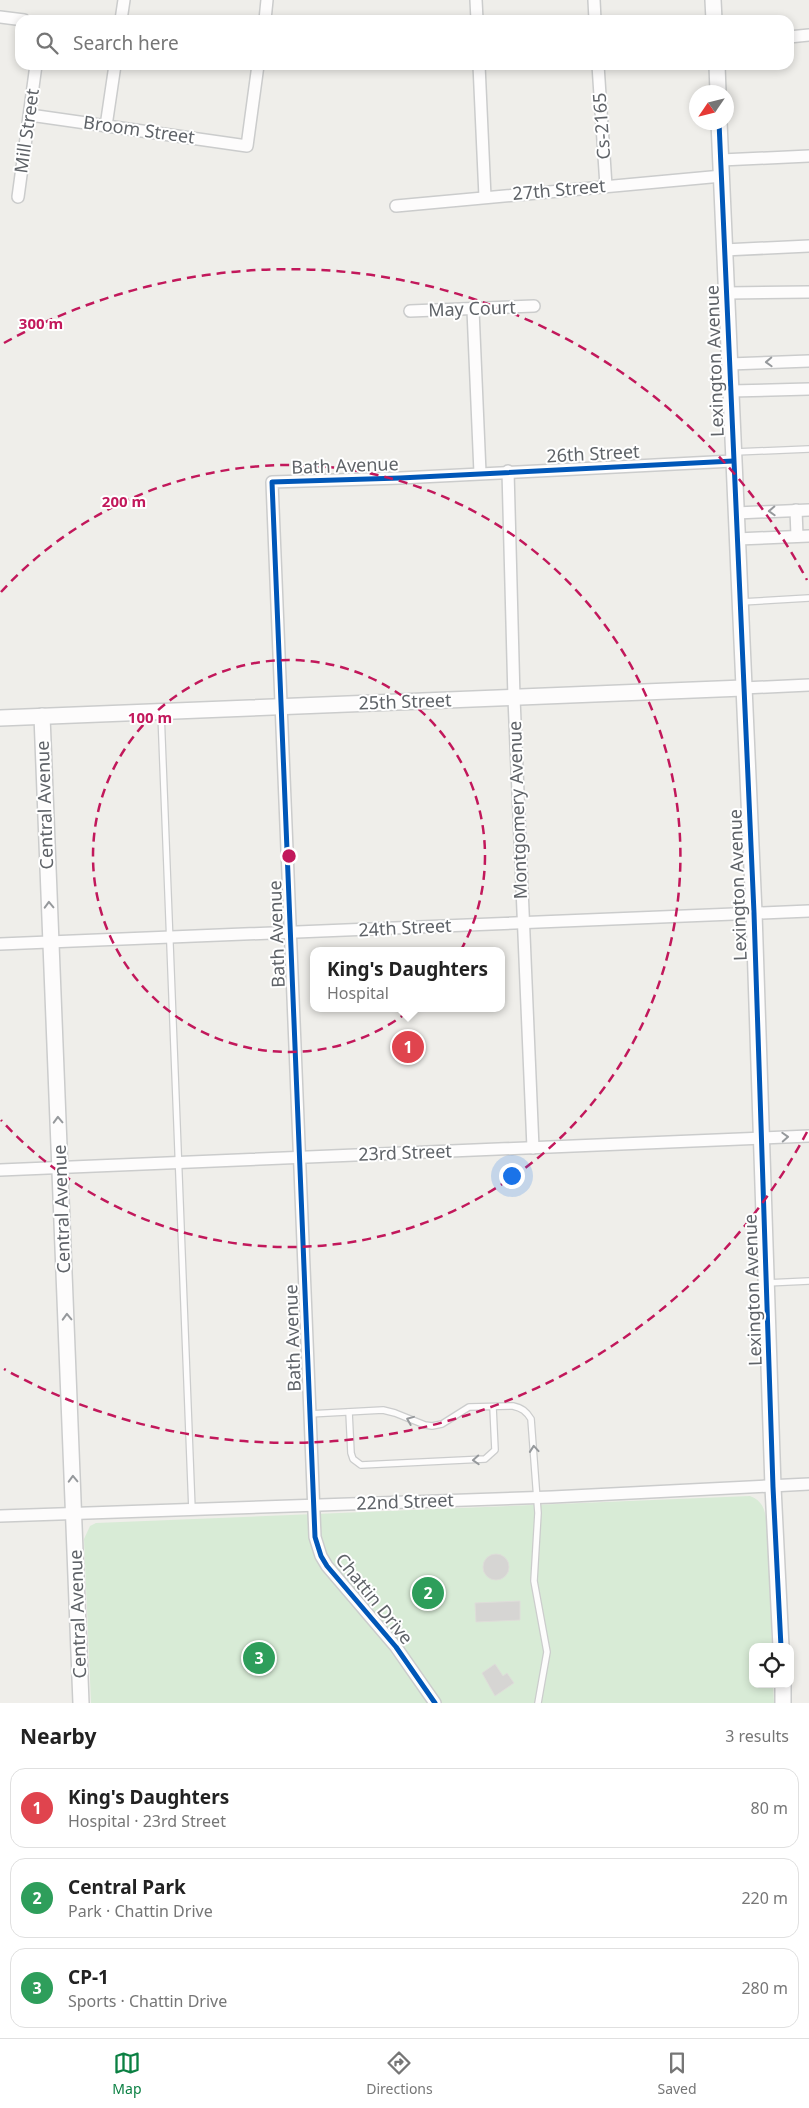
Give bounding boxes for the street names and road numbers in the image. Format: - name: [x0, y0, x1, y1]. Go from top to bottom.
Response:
- street label: Mill Street: [8, 87, 44, 175]
- street label: Cs-2165: [587, 92, 615, 160]
- street label: Broom Street: [82, 109, 197, 149]
- street label: 27th Street: [511, 173, 607, 205]
- street label: Lexington Avenue: [699, 285, 729, 437]
- street label: May Court: [428, 294, 517, 322]
- street label: 26th Street: [546, 439, 641, 467]
- street label: Bath Avenue: [291, 451, 399, 479]
- street label: 25th Street: [358, 687, 452, 715]
- street label: Montgomery Avenue: [502, 721, 532, 900]
- street label: Central Avenue: [30, 740, 58, 870]
- street label: Lexington Avenue: [722, 809, 752, 961]
- street label: Bath Avenue: [262, 880, 290, 988]
- street label: 24th Street: [358, 913, 453, 941]
- street label: 23rd Street: [358, 1138, 453, 1166]
- street label: Central Avenue: [47, 1144, 75, 1274]
- street label: Lexington Avenue: [737, 1214, 767, 1366]
- street label: Bath Avenue: [278, 1284, 306, 1392]
- street label: 22nd Street: [356, 1487, 455, 1515]
- street label: Chattin Drive: [331, 1548, 419, 1649]
- street label: Central Avenue: [63, 1549, 91, 1679]

